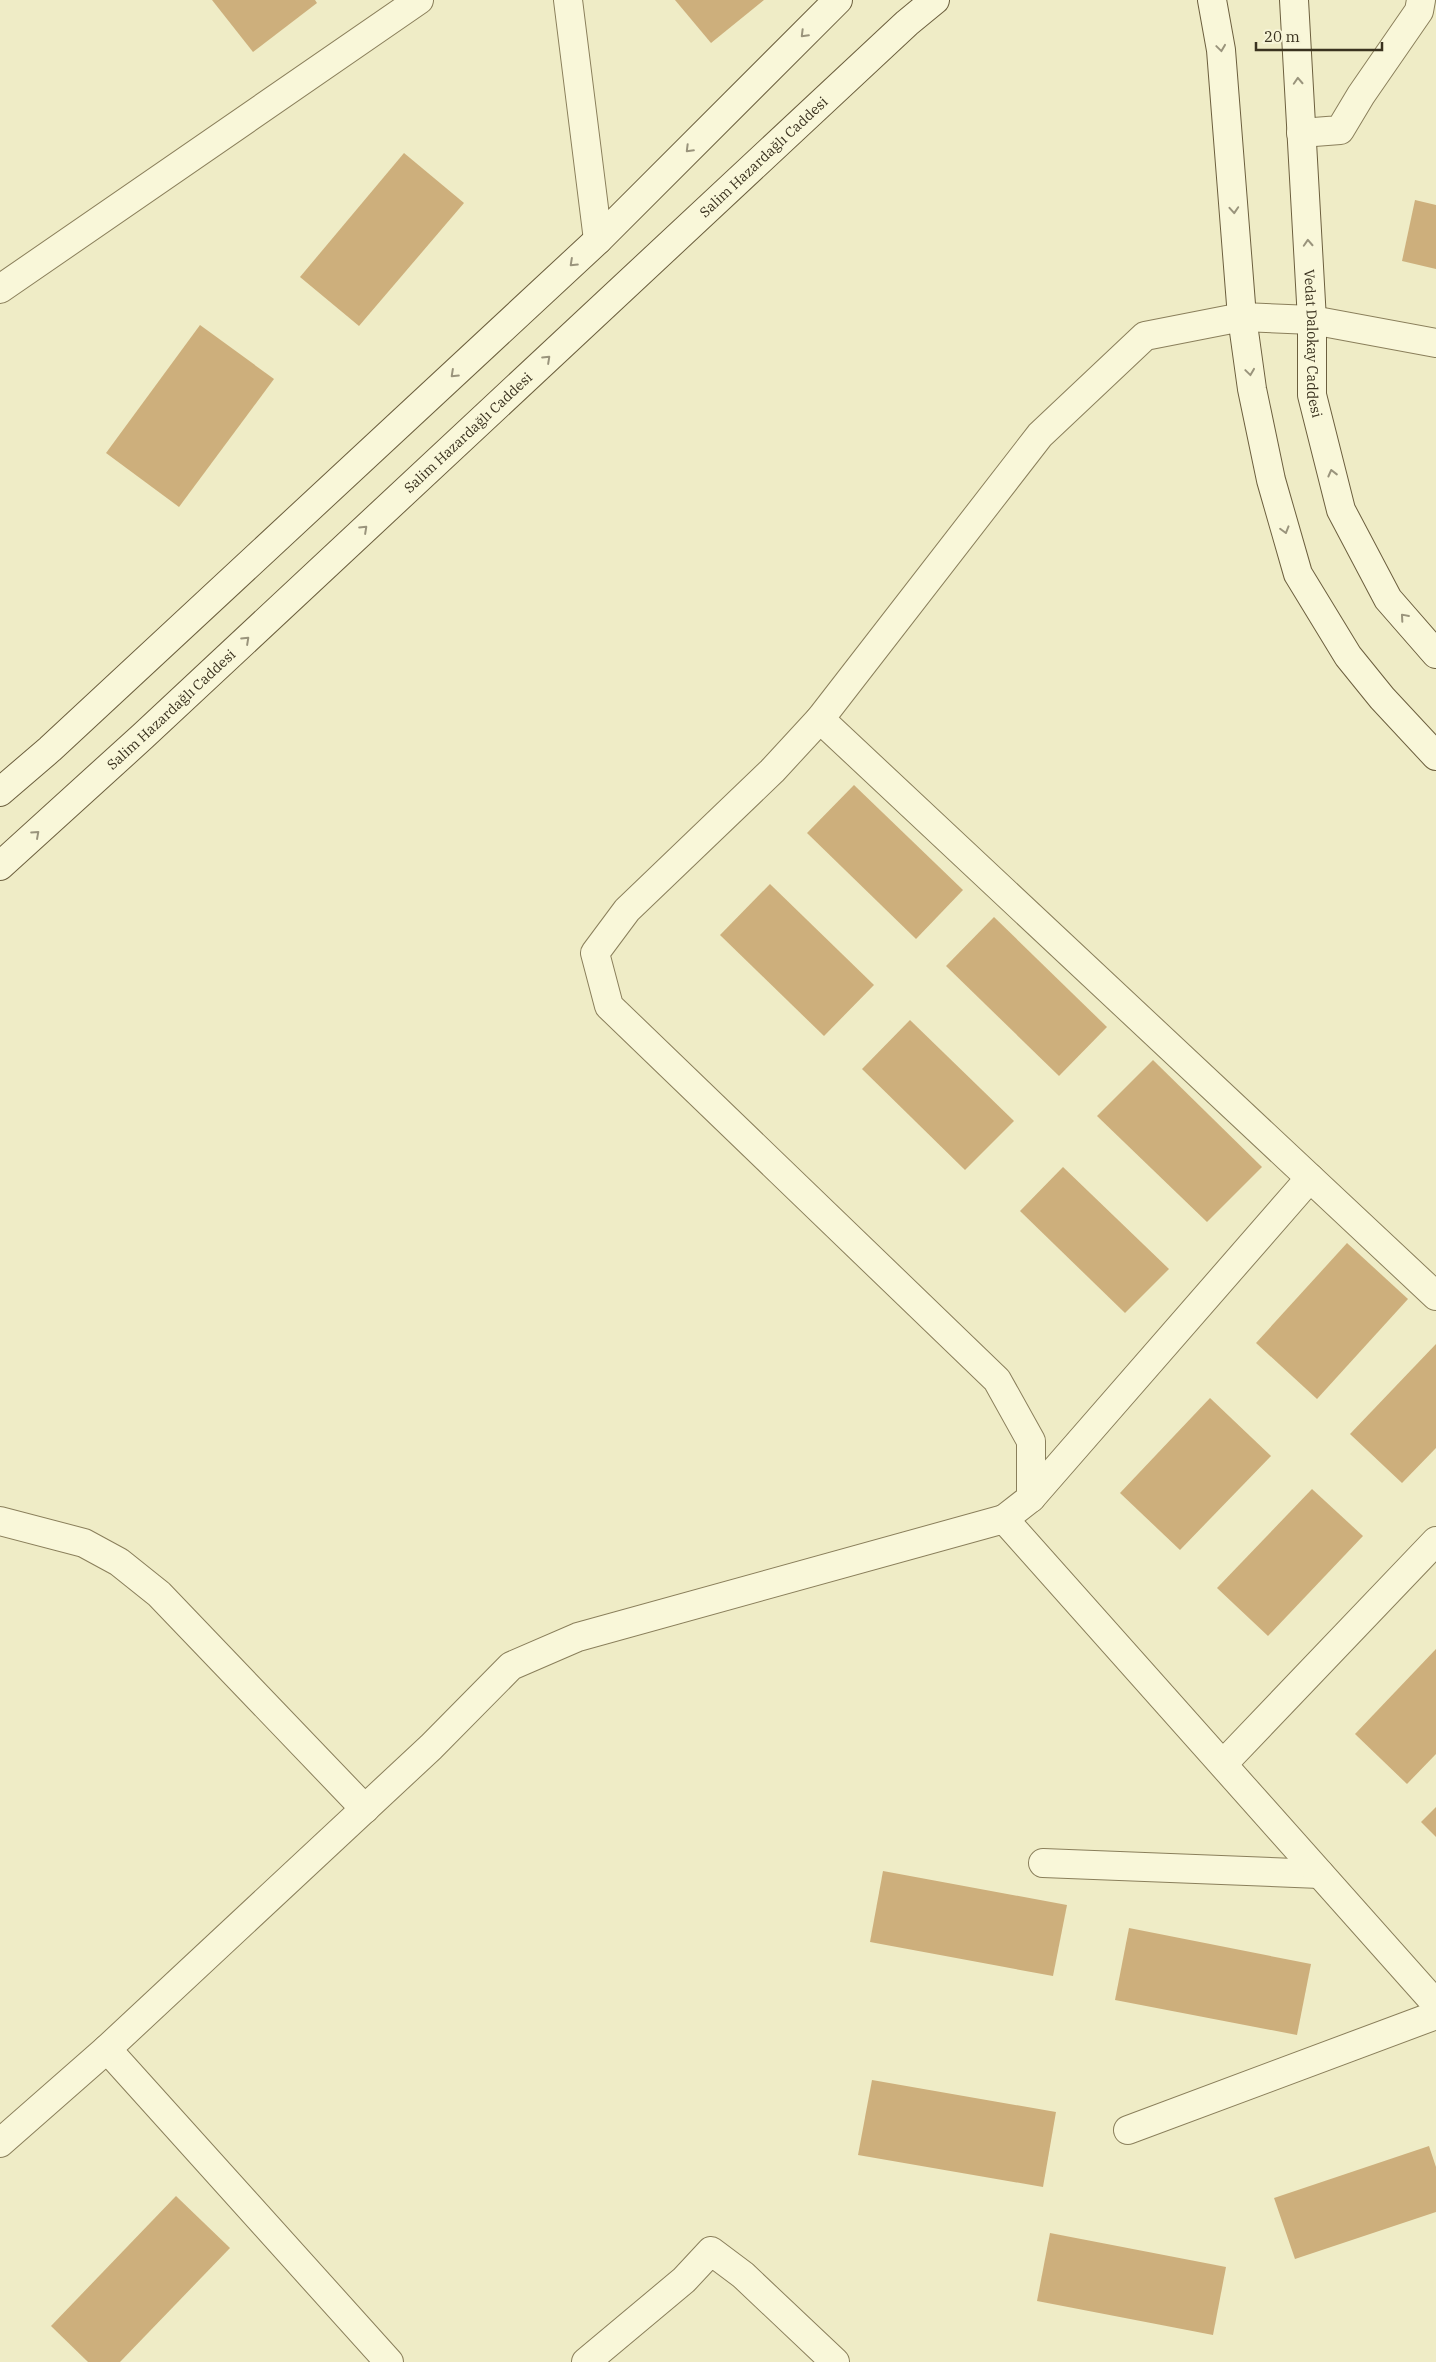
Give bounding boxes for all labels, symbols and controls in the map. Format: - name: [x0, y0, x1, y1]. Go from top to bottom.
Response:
- scale bar: [1256, 20, 1382, 52]
- text: 20 m: [1264, 27, 1300, 46]
- one-way arrow: [801, 29, 810, 38]
- one-way arrow: [1215, 44, 1225, 52]
- one-way arrow: [1293, 77, 1304, 85]
- street label: Salim Hazardağlı Caddesi: [696, 93, 831, 221]
- one-way arrow: [686, 143, 695, 152]
- one-way arrow: [1228, 206, 1239, 214]
- one-way arrow: [1302, 239, 1313, 247]
- one-way arrow: [569, 257, 578, 266]
- street label: Vedat Dalokay Caddesi: [1300, 269, 1326, 419]
- one-way arrow: [542, 356, 551, 365]
- one-way arrow: [1244, 367, 1254, 376]
- street label: Salim Hazardağlı Caddesi: [400, 368, 536, 497]
- one-way arrow: [450, 368, 459, 377]
- one-way arrow: [1327, 469, 1338, 478]
- one-way arrow: [1280, 525, 1290, 534]
- one-way arrow: [359, 526, 368, 535]
- one-way arrow: [1401, 613, 1410, 622]
- one-way arrow: [240, 637, 249, 646]
- street label: Salim Hazardağlı Caddesi: [103, 645, 239, 773]
- one-way arrow: [30, 830, 39, 839]

